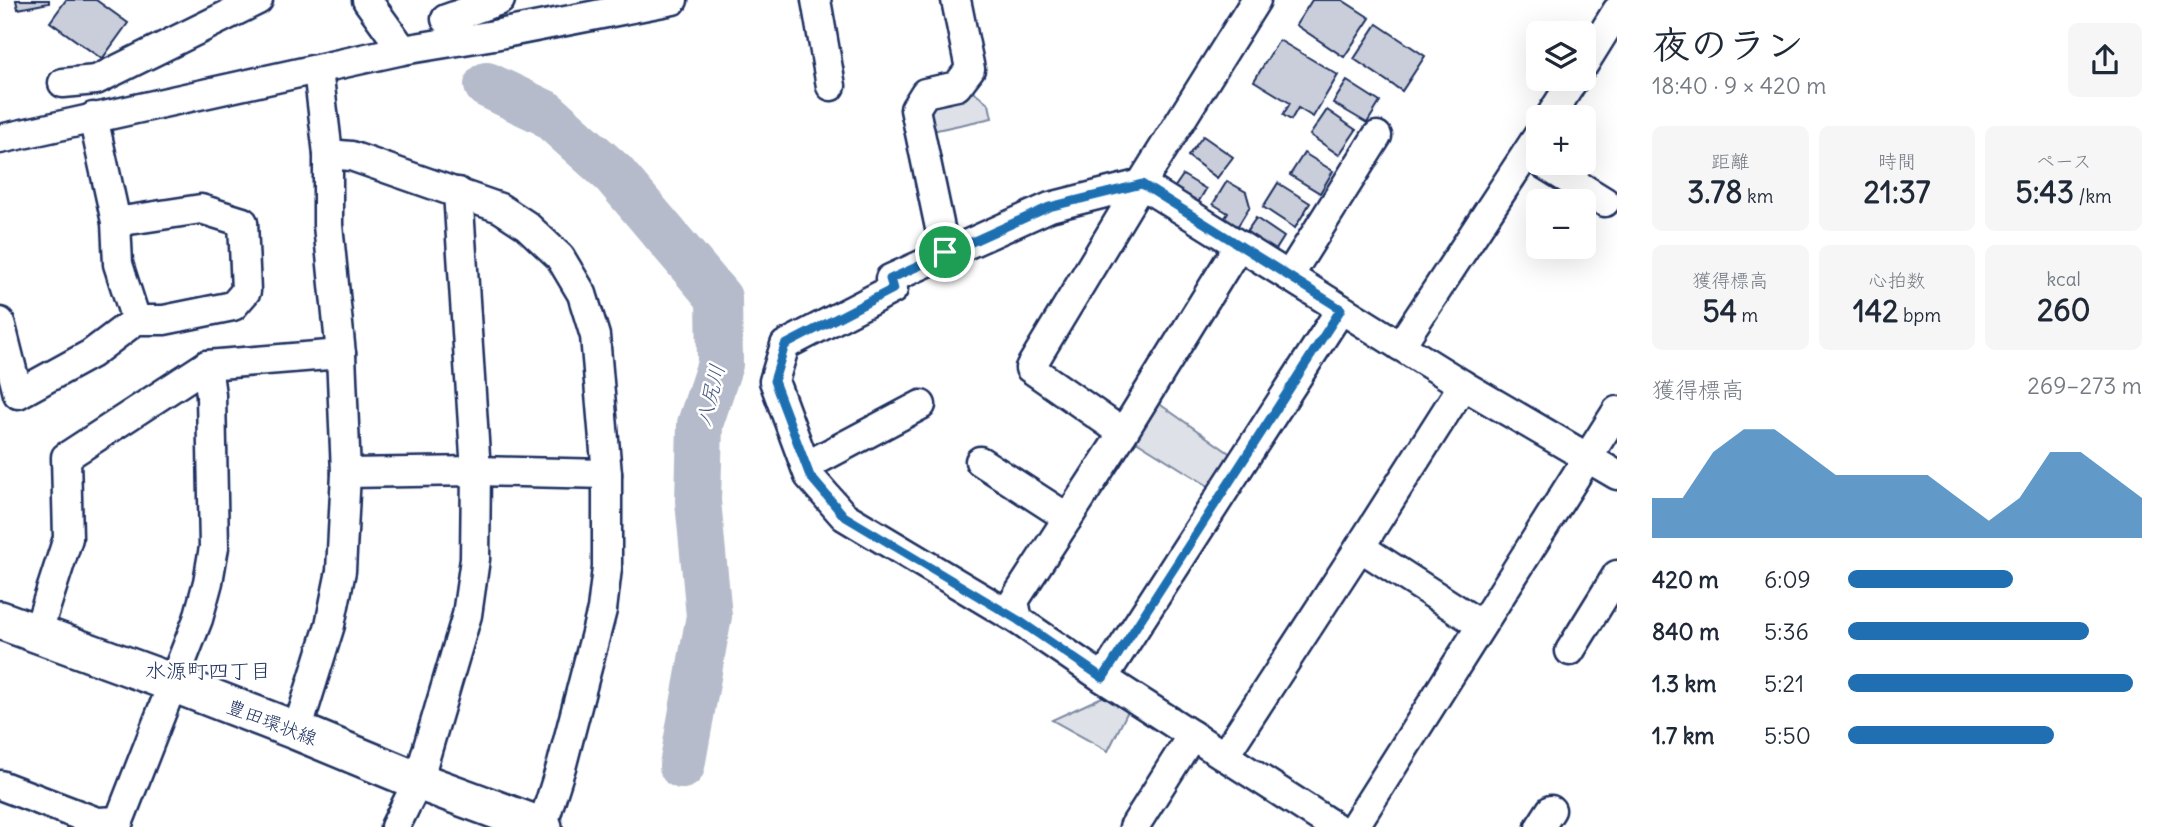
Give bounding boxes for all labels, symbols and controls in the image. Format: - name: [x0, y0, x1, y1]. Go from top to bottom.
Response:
- map controls: [1526, 21, 1596, 259]
- button: layers: [1526, 21, 1596, 91]
- text: 夜のラン: [1652, 21, 1804, 68]
- button: share: [2068, 23, 2142, 97]
- text: 18:40 · 9 × 420 m: [1652, 71, 1827, 100]
- button: +: [1526, 105, 1596, 175]
- text: 距離: [1711, 149, 1749, 173]
- text: 時間: [1878, 149, 1916, 173]
- text: ペース: [2036, 149, 2092, 173]
- text: 3.78: [1687, 173, 1743, 211]
- text: 21:37: [1864, 173, 1930, 211]
- text: 5:43: [2016, 173, 2074, 211]
- text: km: [1743, 184, 1773, 208]
- text: /km: [2074, 184, 2112, 208]
- button: −: [1526, 189, 1596, 259]
- pin: [915, 222, 975, 282]
- icon: arrive: [926, 233, 964, 271]
- text: kcal: [2047, 267, 2081, 291]
- text: 獲得標高: [1692, 268, 1768, 292]
- text: 心拍数: [1868, 268, 1926, 292]
- text: 260: [2037, 291, 2090, 329]
- text: 54: [1702, 292, 1737, 330]
- text: 142: [1853, 292, 1899, 330]
- text: m: [1737, 303, 1758, 327]
- text: bpm: [1899, 303, 1941, 327]
- water label: 八尻川: [689, 361, 731, 429]
- text: 269–273 m: [2027, 371, 2142, 400]
- text: 獲得標高: [1652, 375, 1744, 404]
- text: 420 m: [1652, 565, 1719, 594]
- text: 6:09: [1764, 565, 1811, 594]
- text: 840 m: [1652, 617, 1719, 646]
- text: 5:36: [1764, 617, 1809, 646]
- district label: 水源町四丁目: [145, 657, 271, 684]
- text: 1.3 km: [1652, 669, 1716, 698]
- text: 5:21: [1764, 669, 1804, 698]
- street label: 豊田環状線: [223, 694, 321, 750]
- text: 1.7 km: [1652, 721, 1715, 750]
- text: 5:50: [1764, 721, 1811, 750]

